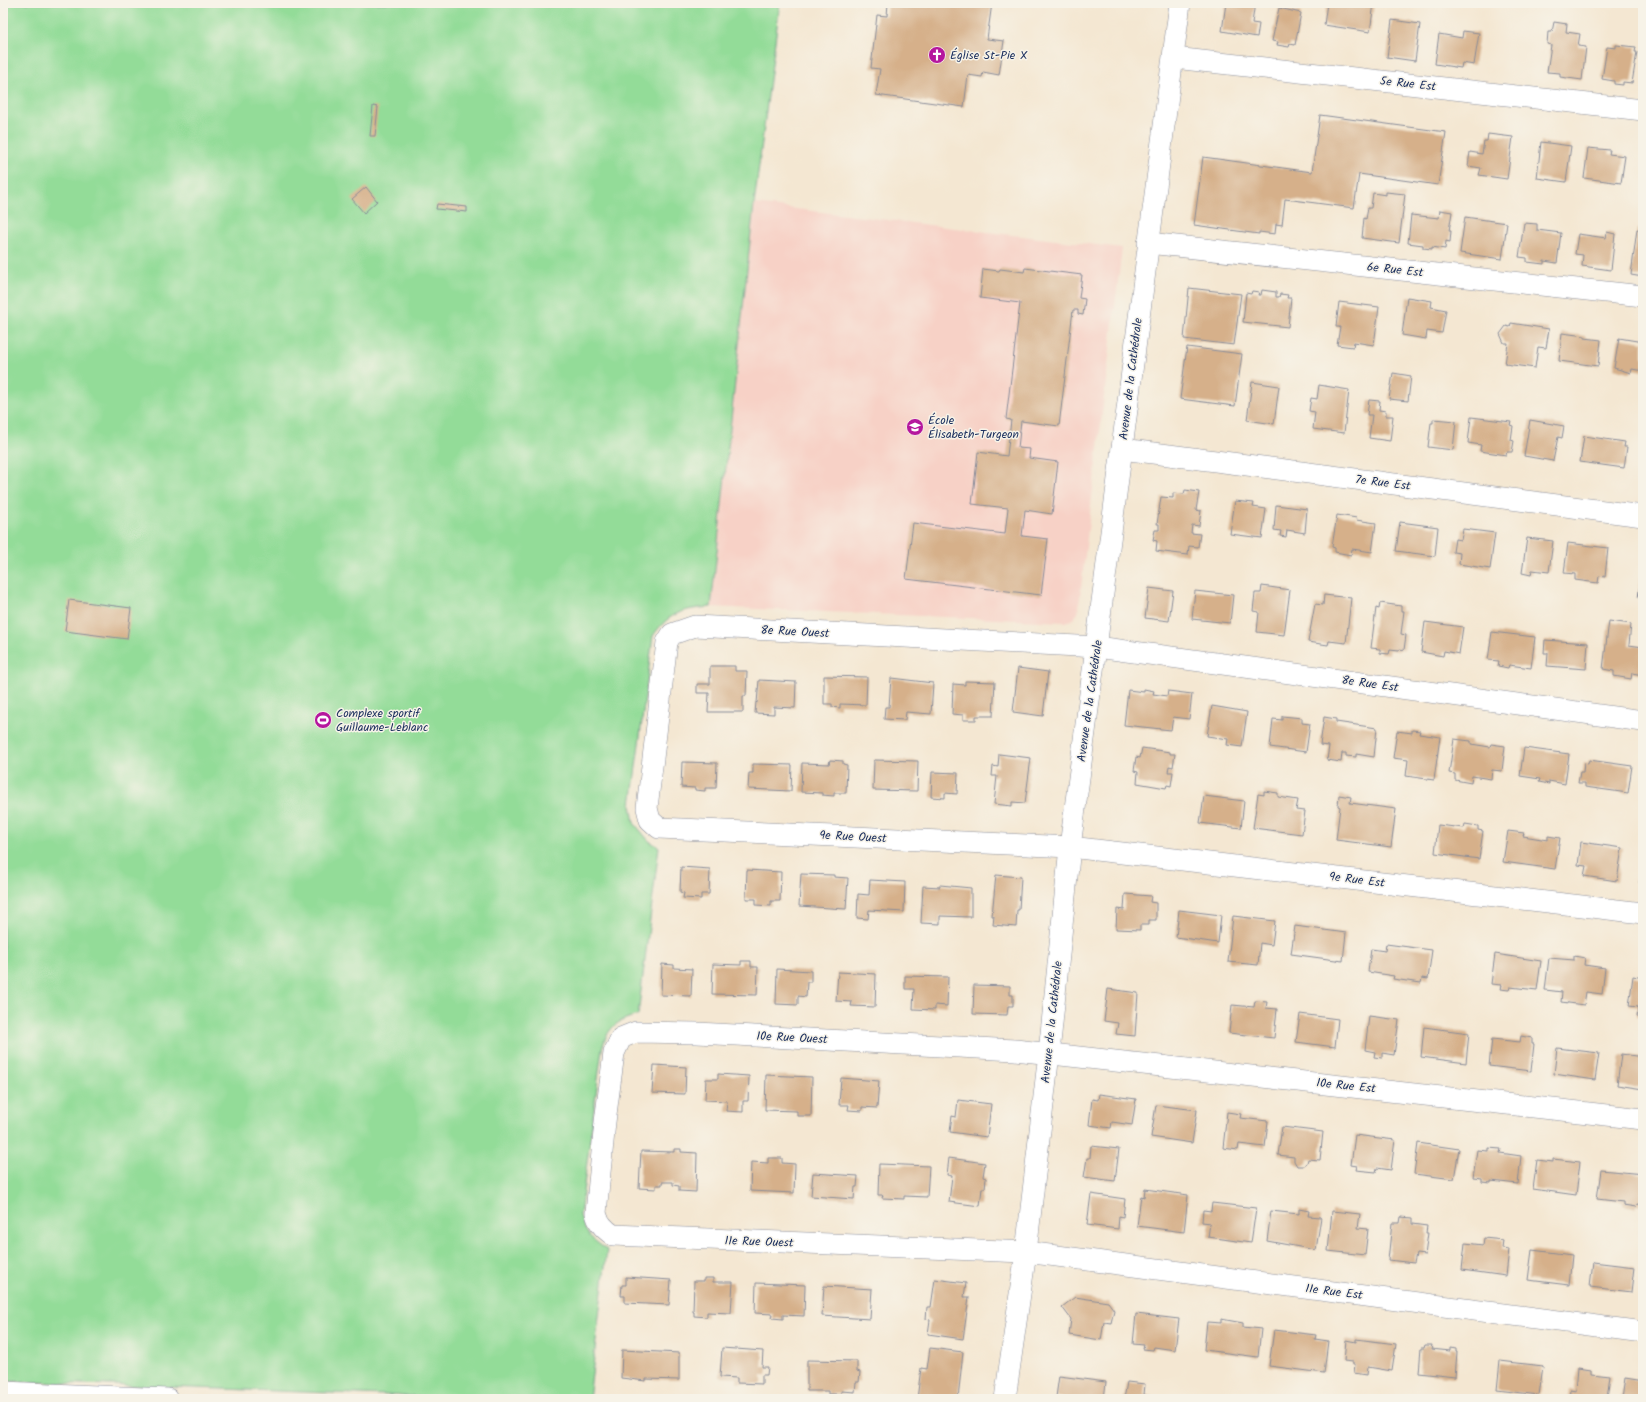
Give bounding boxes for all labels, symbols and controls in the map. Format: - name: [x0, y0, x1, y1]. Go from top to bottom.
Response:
- church icon: Église St-Pie X: [927, 45, 947, 65]
- place label: Église St-Pie X: [950, 46, 1028, 65]
- street label: 5e Rue Est: [1379, 72, 1437, 96]
- street label: 6e Rue Est: [1366, 258, 1425, 282]
- street label: Avenue de la Cathédrale: [1114, 316, 1148, 441]
- place label: École Élisabeth-Turgeon: [928, 411, 1019, 444]
- school or university icon: École Élisabeth-Turgeon: [905, 417, 925, 437]
- street label: 7e Rue Est: [1354, 470, 1412, 496]
- street label: 8e Rue Ouest: [760, 621, 830, 643]
- street label: Avenue de la Cathédrale: [1072, 638, 1108, 763]
- street label: 8e Rue Est: [1340, 671, 1400, 697]
- place label: Complexe sportif Guillaume-Leblanc: [336, 704, 428, 737]
- sports icon: Complexe sportif Guillaume-Leblanc: [313, 710, 333, 730]
- street label: 9e Rue Ouest: [819, 826, 887, 848]
- street label: 9e Rue Est: [1328, 867, 1386, 893]
- street label: Avenue de la Cathédrale: [1036, 959, 1068, 1084]
- street label: 10e Rue Ouest: [756, 1027, 828, 1049]
- street label: 10e Rue Est: [1315, 1073, 1377, 1099]
- street label: 11e Rue Ouest: [724, 1231, 794, 1253]
- street label: 11e Rue Est: [1304, 1279, 1364, 1305]

